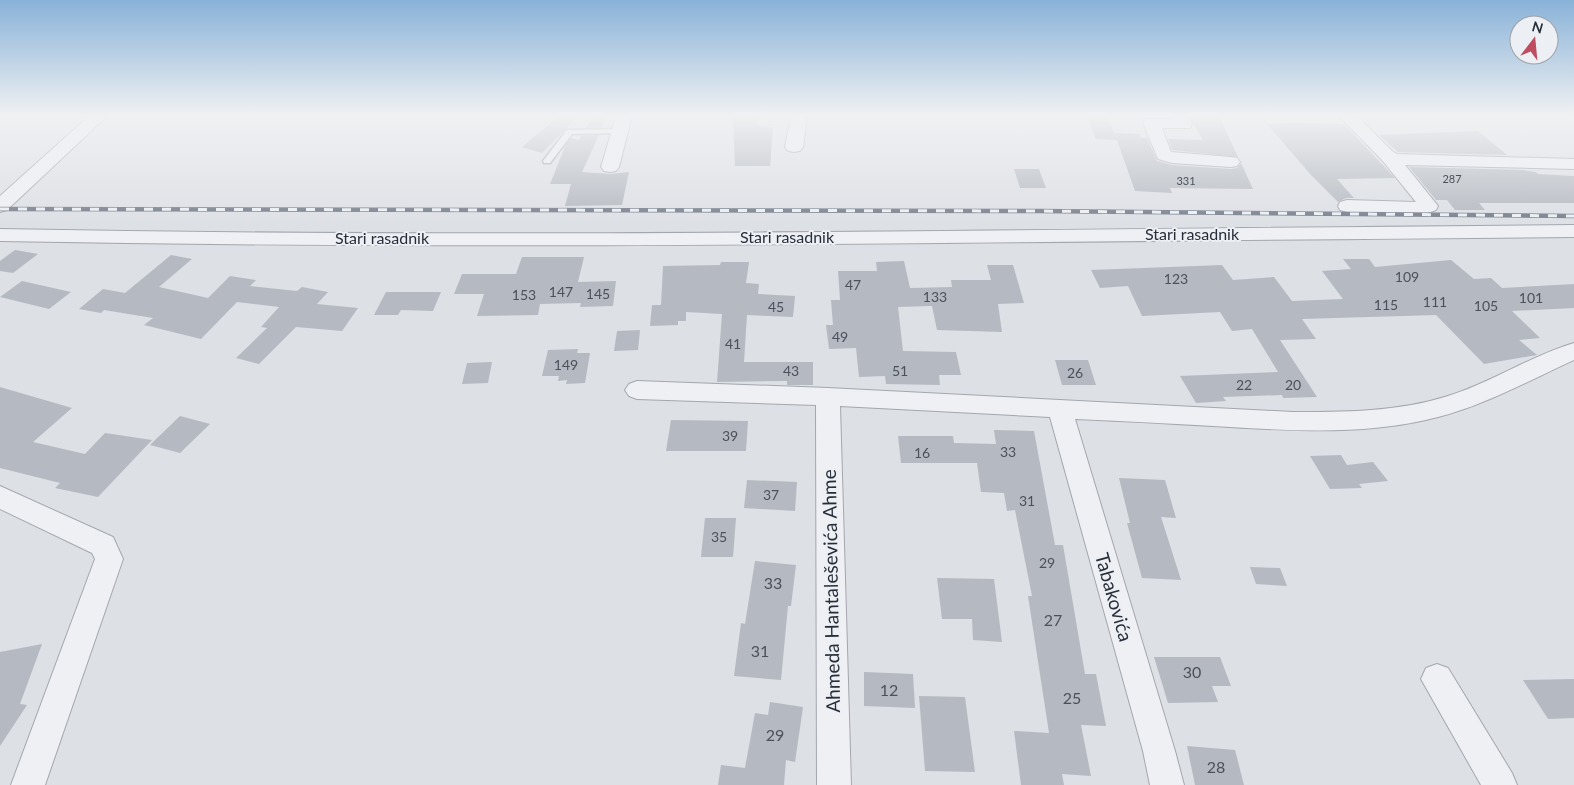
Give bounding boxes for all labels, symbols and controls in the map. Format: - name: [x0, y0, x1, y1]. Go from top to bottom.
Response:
- north arrow: [1509, 15, 1559, 65]
- text: N: [1530, 17, 1545, 37]
- house number: 287: [1442, 172, 1462, 185]
- house number: 331: [1176, 174, 1196, 187]
- street label: Stari rasadnik: [1145, 224, 1240, 243]
- street label: Stari rasadnik: [740, 227, 835, 246]
- street label: Stari rasadnik: [335, 228, 430, 247]
- house number: 109: [1395, 268, 1419, 285]
- house number: 123: [1164, 270, 1188, 287]
- house number: 47: [845, 276, 861, 293]
- house number: 147: [549, 283, 573, 300]
- house number: 145: [586, 285, 610, 302]
- house number: 153: [512, 286, 536, 303]
- house number: 133: [923, 288, 947, 305]
- house number: 101: [1519, 289, 1543, 306]
- house number: 111: [1423, 293, 1447, 310]
- house number: 115: [1374, 296, 1398, 313]
- house number: 105: [1474, 297, 1498, 314]
- house number: 45: [768, 298, 784, 315]
- house number: 49: [832, 328, 848, 345]
- house number: 41: [725, 335, 741, 352]
- house number: 149: [554, 356, 578, 373]
- house number: 43: [783, 362, 799, 379]
- house number: 51: [892, 362, 908, 379]
- house number: 26: [1067, 364, 1083, 381]
- house number: 22: [1236, 376, 1252, 393]
- house number: 20: [1285, 376, 1301, 393]
- house number: 39: [722, 427, 738, 444]
- house number: 33: [1000, 443, 1016, 460]
- house number: 16: [914, 444, 930, 461]
- street label: Ahmeda Hantaleševića Ahme: [817, 469, 844, 713]
- house number: 37: [763, 486, 779, 503]
- house number: 31: [1019, 492, 1035, 509]
- house number: 35: [711, 528, 727, 545]
- street label: Tabakovića: [1091, 550, 1138, 644]
- house number: 29: [1039, 554, 1055, 571]
- house number: 33: [764, 573, 782, 592]
- house number: 27: [1044, 610, 1062, 629]
- house number: 31: [751, 641, 769, 660]
- house number: 30: [1183, 662, 1201, 681]
- house number: 12: [880, 680, 898, 699]
- house number: 25: [1063, 688, 1081, 707]
- house number: 29: [766, 725, 784, 744]
- house number: 28: [1207, 757, 1225, 776]

